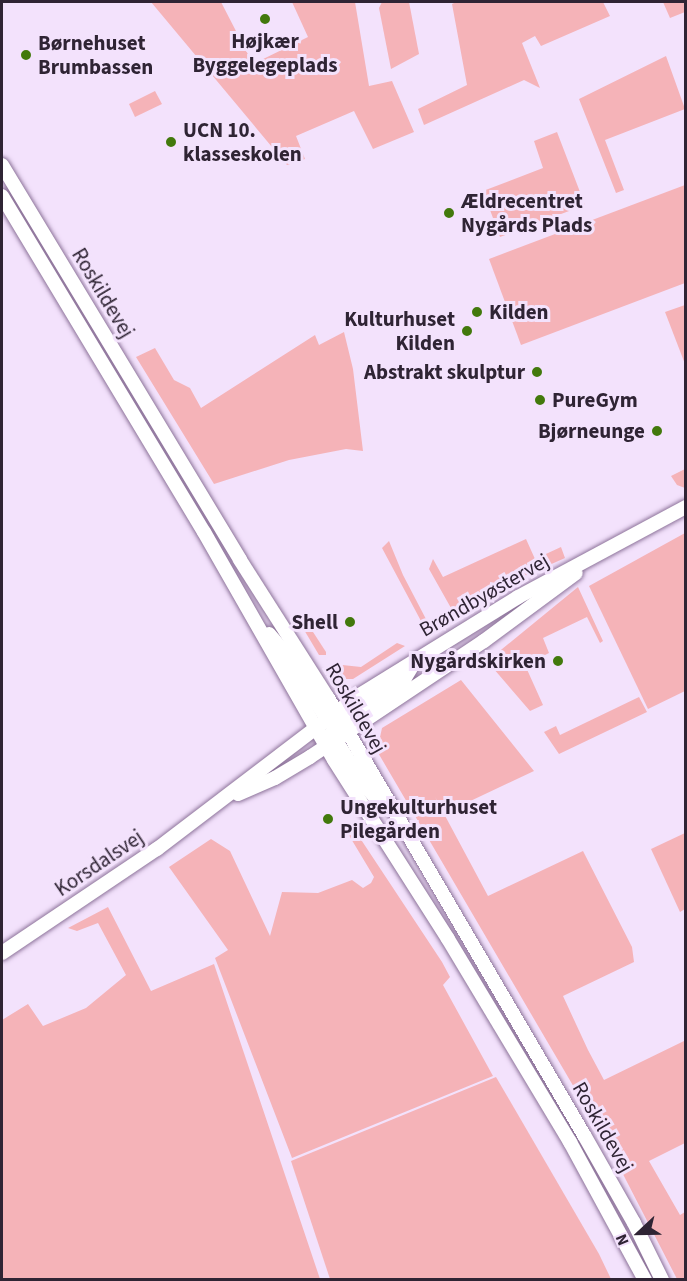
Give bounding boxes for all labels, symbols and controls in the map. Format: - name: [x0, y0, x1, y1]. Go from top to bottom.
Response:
- marker: Højkær Byggelegeplads: [258, 12, 272, 26]
- place label: Højkær Byggelegeplads: [192, 28, 338, 78]
- place label: Børnehuset Brumbassen: [38, 30, 153, 80]
- marker: Børnehuset Brumbassen: [19, 48, 33, 62]
- place label: UCN 10. klasseskolen: [183, 117, 302, 167]
- marker: UCN 10. klasseskolen: [164, 135, 178, 149]
- place label: Ældrecentret Nygårds Plads: [461, 188, 592, 238]
- marker: Ældrecentret Nygårds Plads: [442, 206, 456, 220]
- street label: Roskildevej: [66, 244, 140, 342]
- place label: Kilden: [489, 299, 549, 325]
- marker: Kilden: [470, 305, 484, 319]
- place label: Kulturhuset Kilden: [344, 306, 455, 356]
- marker: Kulturhuset Kilden: [460, 324, 474, 338]
- place label: Abstrakt skulptur: [364, 359, 525, 385]
- marker: Abstrakt skulptur: [530, 365, 544, 379]
- place label: PureGym: [552, 387, 638, 413]
- marker: PureGym: [533, 393, 547, 407]
- place label: Bjørneunge: [538, 418, 645, 444]
- marker: Bjørneunge: [650, 424, 664, 438]
- street label: Brøndbyøstervej: [415, 548, 553, 642]
- place label: Shell: [291, 609, 338, 635]
- marker: Shell: [343, 615, 357, 629]
- place label: Nygårdskirken: [410, 648, 546, 674]
- marker: Nygårdskirken: [551, 654, 565, 668]
- street label: Roskildevej: [320, 658, 392, 758]
- place label: Ungekulturhuset Pilegården: [340, 794, 497, 844]
- marker: Ungekulturhuset Pilegården: [321, 812, 335, 826]
- street label: Korsdalsvej: [50, 824, 148, 902]
- street label: Roskildevej: [567, 1077, 639, 1177]
- north arrow: [609, 1203, 669, 1263]
- text: N: [610, 1231, 635, 1249]

